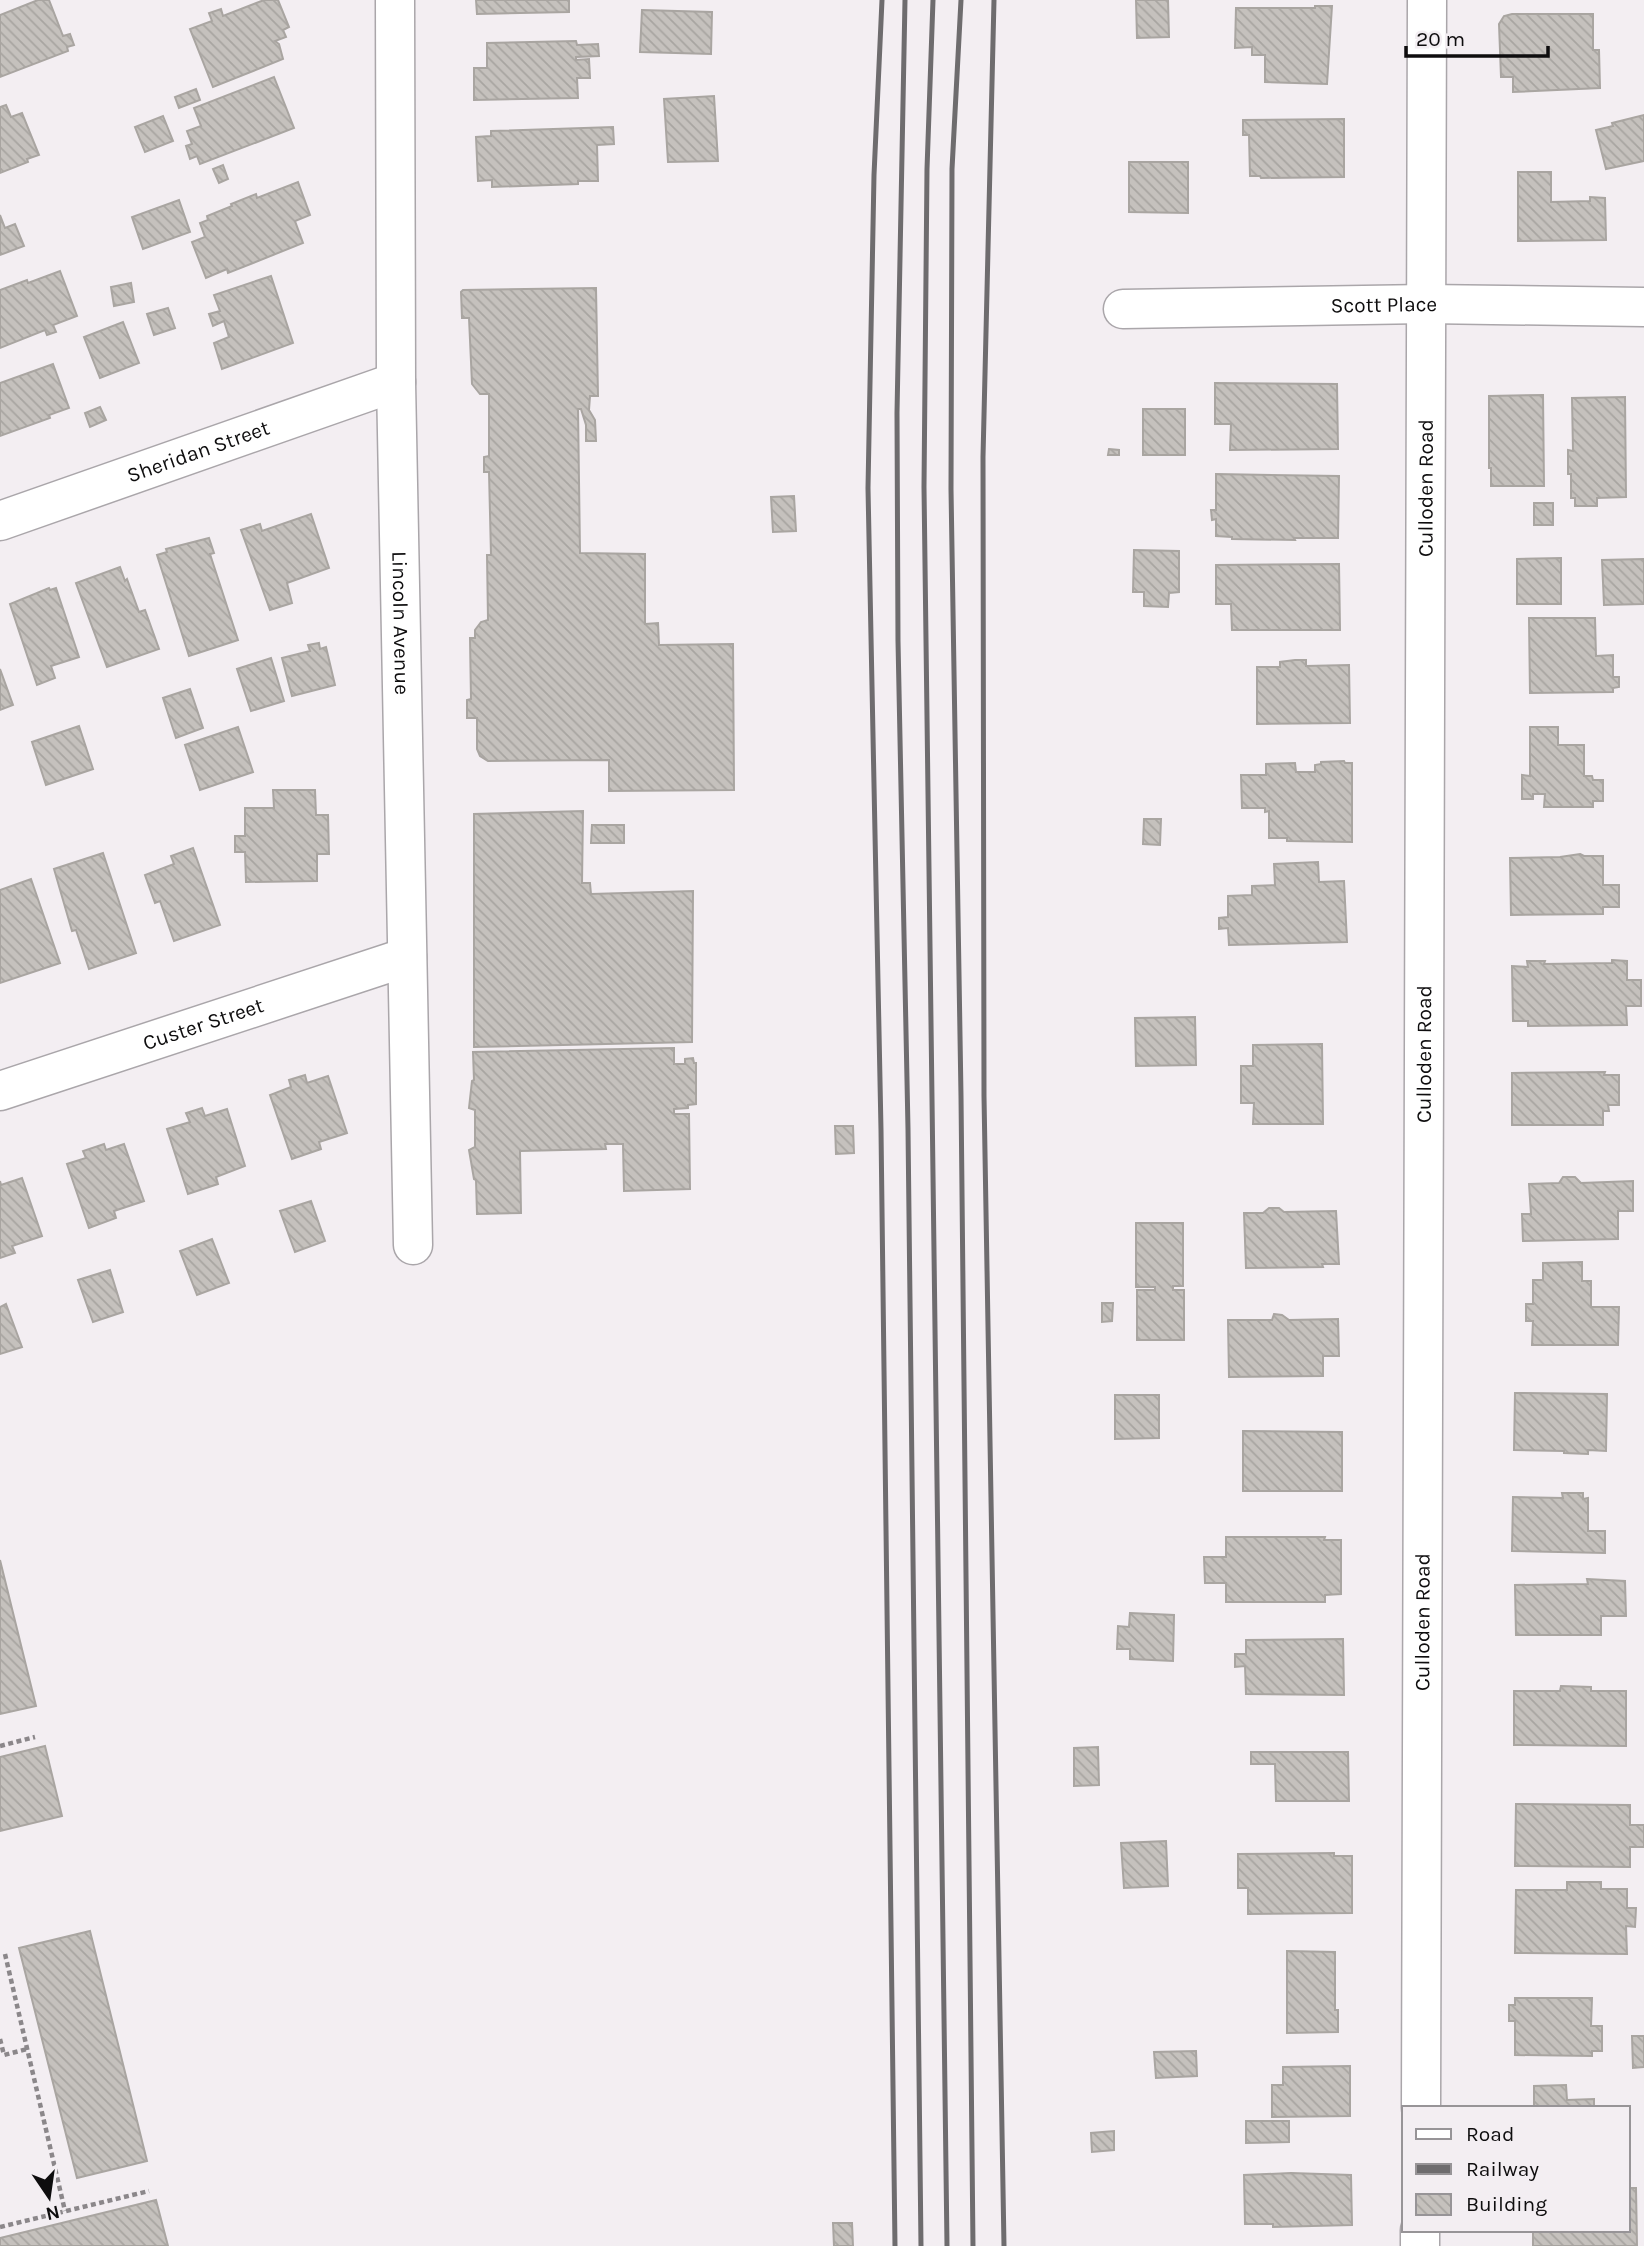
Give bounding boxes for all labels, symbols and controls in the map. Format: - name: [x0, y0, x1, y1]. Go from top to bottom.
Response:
- scale bar: [1406, 14, 1548, 58]
- text: 20 m: [1416, 27, 1465, 51]
- street label: Scott Place: [1330, 292, 1437, 318]
- street label: Sheridan Street: [124, 415, 273, 488]
- street label: Culloden Road: [1413, 419, 1438, 557]
- street label: Lincoln Avenue: [387, 551, 414, 695]
- street label: Culloden Road: [1412, 985, 1436, 1123]
- street label: Custer Street: [140, 993, 267, 1055]
- street label: Culloden Road: [1410, 1553, 1435, 1691]
- legend: [1402, 2106, 1630, 2232]
- text: Road: [1466, 2122, 1514, 2146]
- text: Railway: [1466, 2157, 1539, 2181]
- north arrow: [14, 2162, 84, 2232]
- text: Building: [1466, 2192, 1547, 2216]
- text: N: [43, 2200, 62, 2225]

